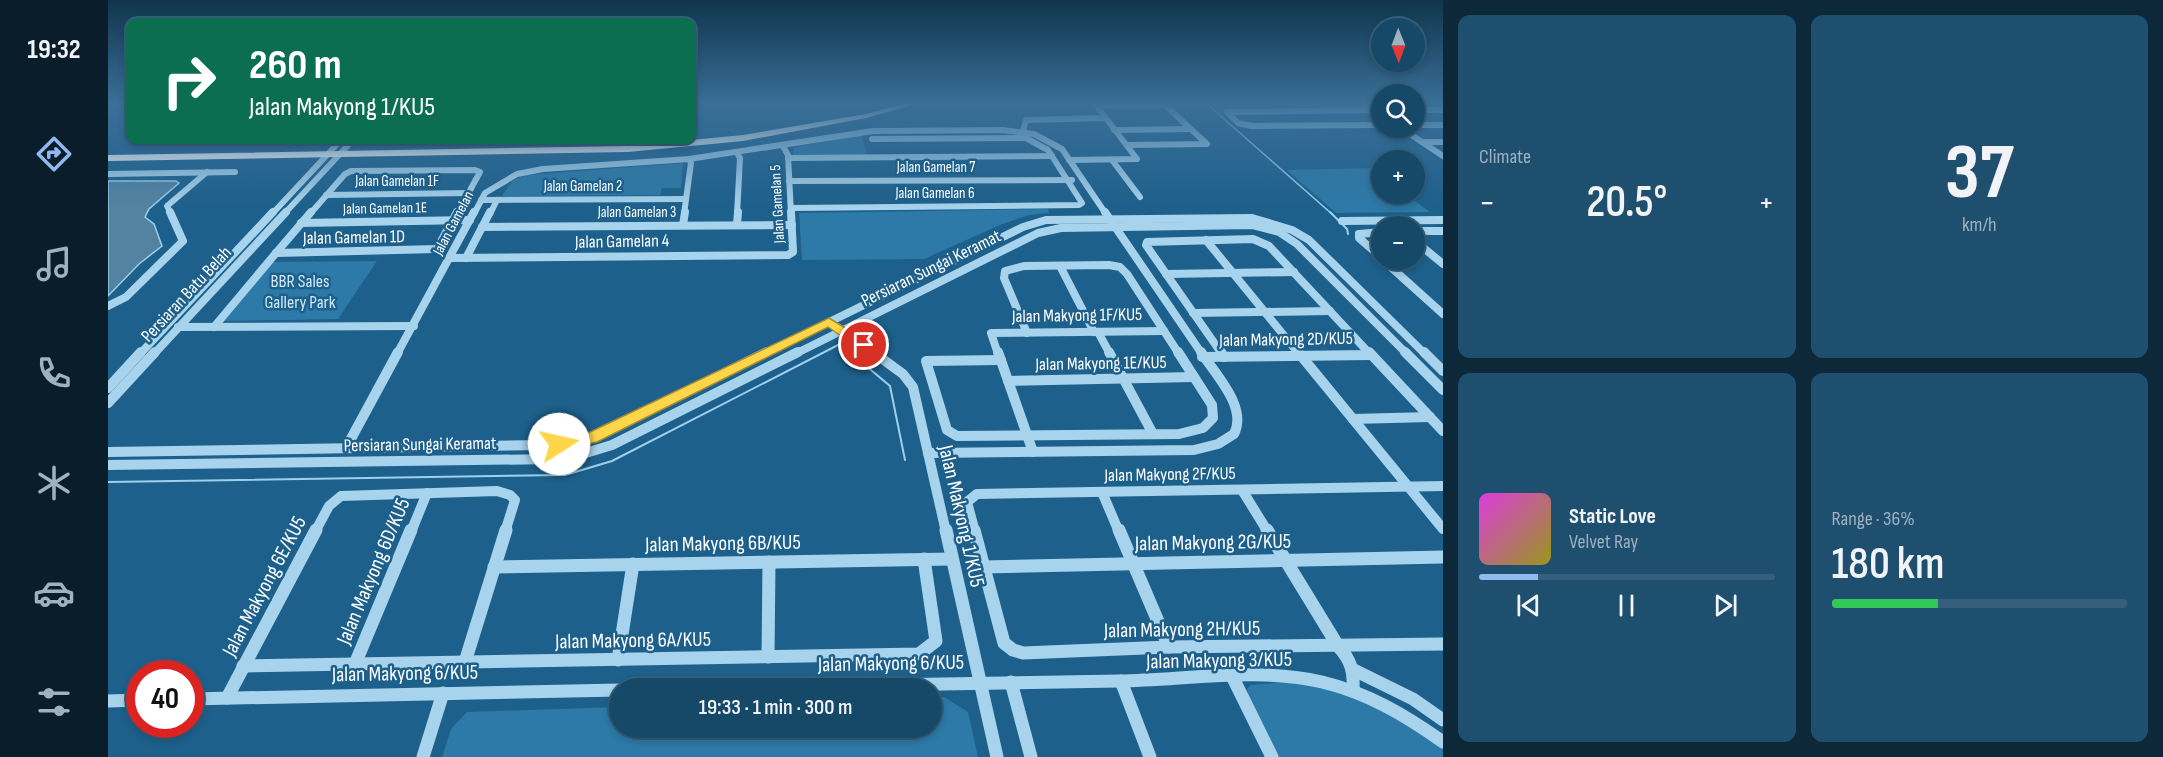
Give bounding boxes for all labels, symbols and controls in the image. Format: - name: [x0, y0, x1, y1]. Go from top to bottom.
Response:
- north arrow: [1371, 18, 1425, 72]
- map controls: [1371, 18, 1425, 270]
- text: 19:32: [27, 34, 81, 66]
- text: 260 m: [249, 40, 342, 91]
- icon: right: [150, 42, 228, 120]
- button: search: [1371, 84, 1425, 138]
- text: Jalan Makyong 1/KU5: [249, 91, 435, 123]
- text: 37: [1945, 127, 2014, 220]
- icon: directions: [33, 133, 75, 175]
- text: Climate: [1479, 145, 1531, 169]
- button: +: [1371, 150, 1425, 204]
- street label: Jalan Gamelan 7: [896, 158, 975, 177]
- street label: Jalan Gamelan 5: [766, 164, 789, 245]
- street label: Jalan Gamelan 1F: [354, 172, 439, 191]
- text: 20.5°: [1586, 175, 1667, 230]
- street label: Jalan Gamelan 2: [543, 177, 622, 196]
- text: −: [1479, 183, 1495, 223]
- text: +: [1758, 183, 1774, 223]
- street label: Jalan Gamelan 6: [894, 184, 975, 203]
- street label: Jalan Gamelan: [428, 188, 478, 260]
- street label: Jalan Gamelan 1E: [342, 198, 427, 219]
- street label: Jalan Gamelan 3: [597, 203, 676, 222]
- text: km/h: [1962, 213, 1997, 237]
- button: −: [1371, 216, 1425, 270]
- street label: Persiaran Sungai Keramat: [858, 225, 1005, 311]
- street label: Jalan Gamelan 1D: [302, 226, 405, 249]
- street label: Jalan Gamelan 4: [574, 230, 670, 253]
- street label: Persiaran Batu Belah: [137, 242, 236, 346]
- icon: music: [33, 243, 75, 285]
- park label: BBR Sales Gallery Park: [264, 271, 336, 313]
- street label: Jalan Makyong 1F/KU5: [1011, 304, 1142, 327]
- pin: [838, 319, 889, 370]
- icon: arrive: [847, 328, 880, 361]
- street label: Jalan Makyong 2D/KU5: [1218, 328, 1353, 351]
- icon: phone: [33, 352, 75, 394]
- street label: Jalan Makyong 1E/KU5: [1034, 352, 1167, 375]
- position arrow: [527, 412, 591, 476]
- street label: Persiaran Sungai Keramat: [343, 433, 497, 456]
- street label: Jalan Makyong 1/KU5: [933, 442, 990, 589]
- icon: climate: [33, 462, 75, 504]
- street label: Jalan Makyong 2F/KU5: [1103, 463, 1236, 486]
- street label: Jalan Makyong 6D/KU5: [331, 494, 416, 649]
- text: Static Love: [1569, 503, 1656, 530]
- text: Range · 36%: [1832, 507, 1915, 531]
- street label: Jalan Makyong 6E/KU5: [217, 512, 312, 661]
- street label: Jalan Makyong 2G/KU5: [1134, 529, 1291, 556]
- street label: Jalan Makyong 6B/KU5: [644, 530, 801, 557]
- text: Velvet Ray: [1569, 530, 1638, 554]
- text: 180 km: [1832, 537, 1945, 592]
- icon: car: [33, 572, 75, 614]
- icon: previous: [1512, 589, 1545, 622]
- icon: pause: [1610, 589, 1643, 622]
- icon: next: [1709, 589, 1742, 622]
- street label: Jalan Makyong 2H/KU5: [1103, 616, 1260, 643]
- street label: Jalan Makyong 6A/KU5: [554, 627, 711, 654]
- street label: Jalan Makyong 3/KU5: [1145, 647, 1292, 674]
- street label: Jalan Makyong 6/KU5: [817, 650, 964, 677]
- speed limit sign: 40: [126, 660, 204, 738]
- street label: Jalan Makyong 6/KU5: [331, 660, 478, 687]
- icon: filters: [33, 681, 75, 723]
- text: 19:33 · 1 min · 300 m: [699, 694, 852, 721]

